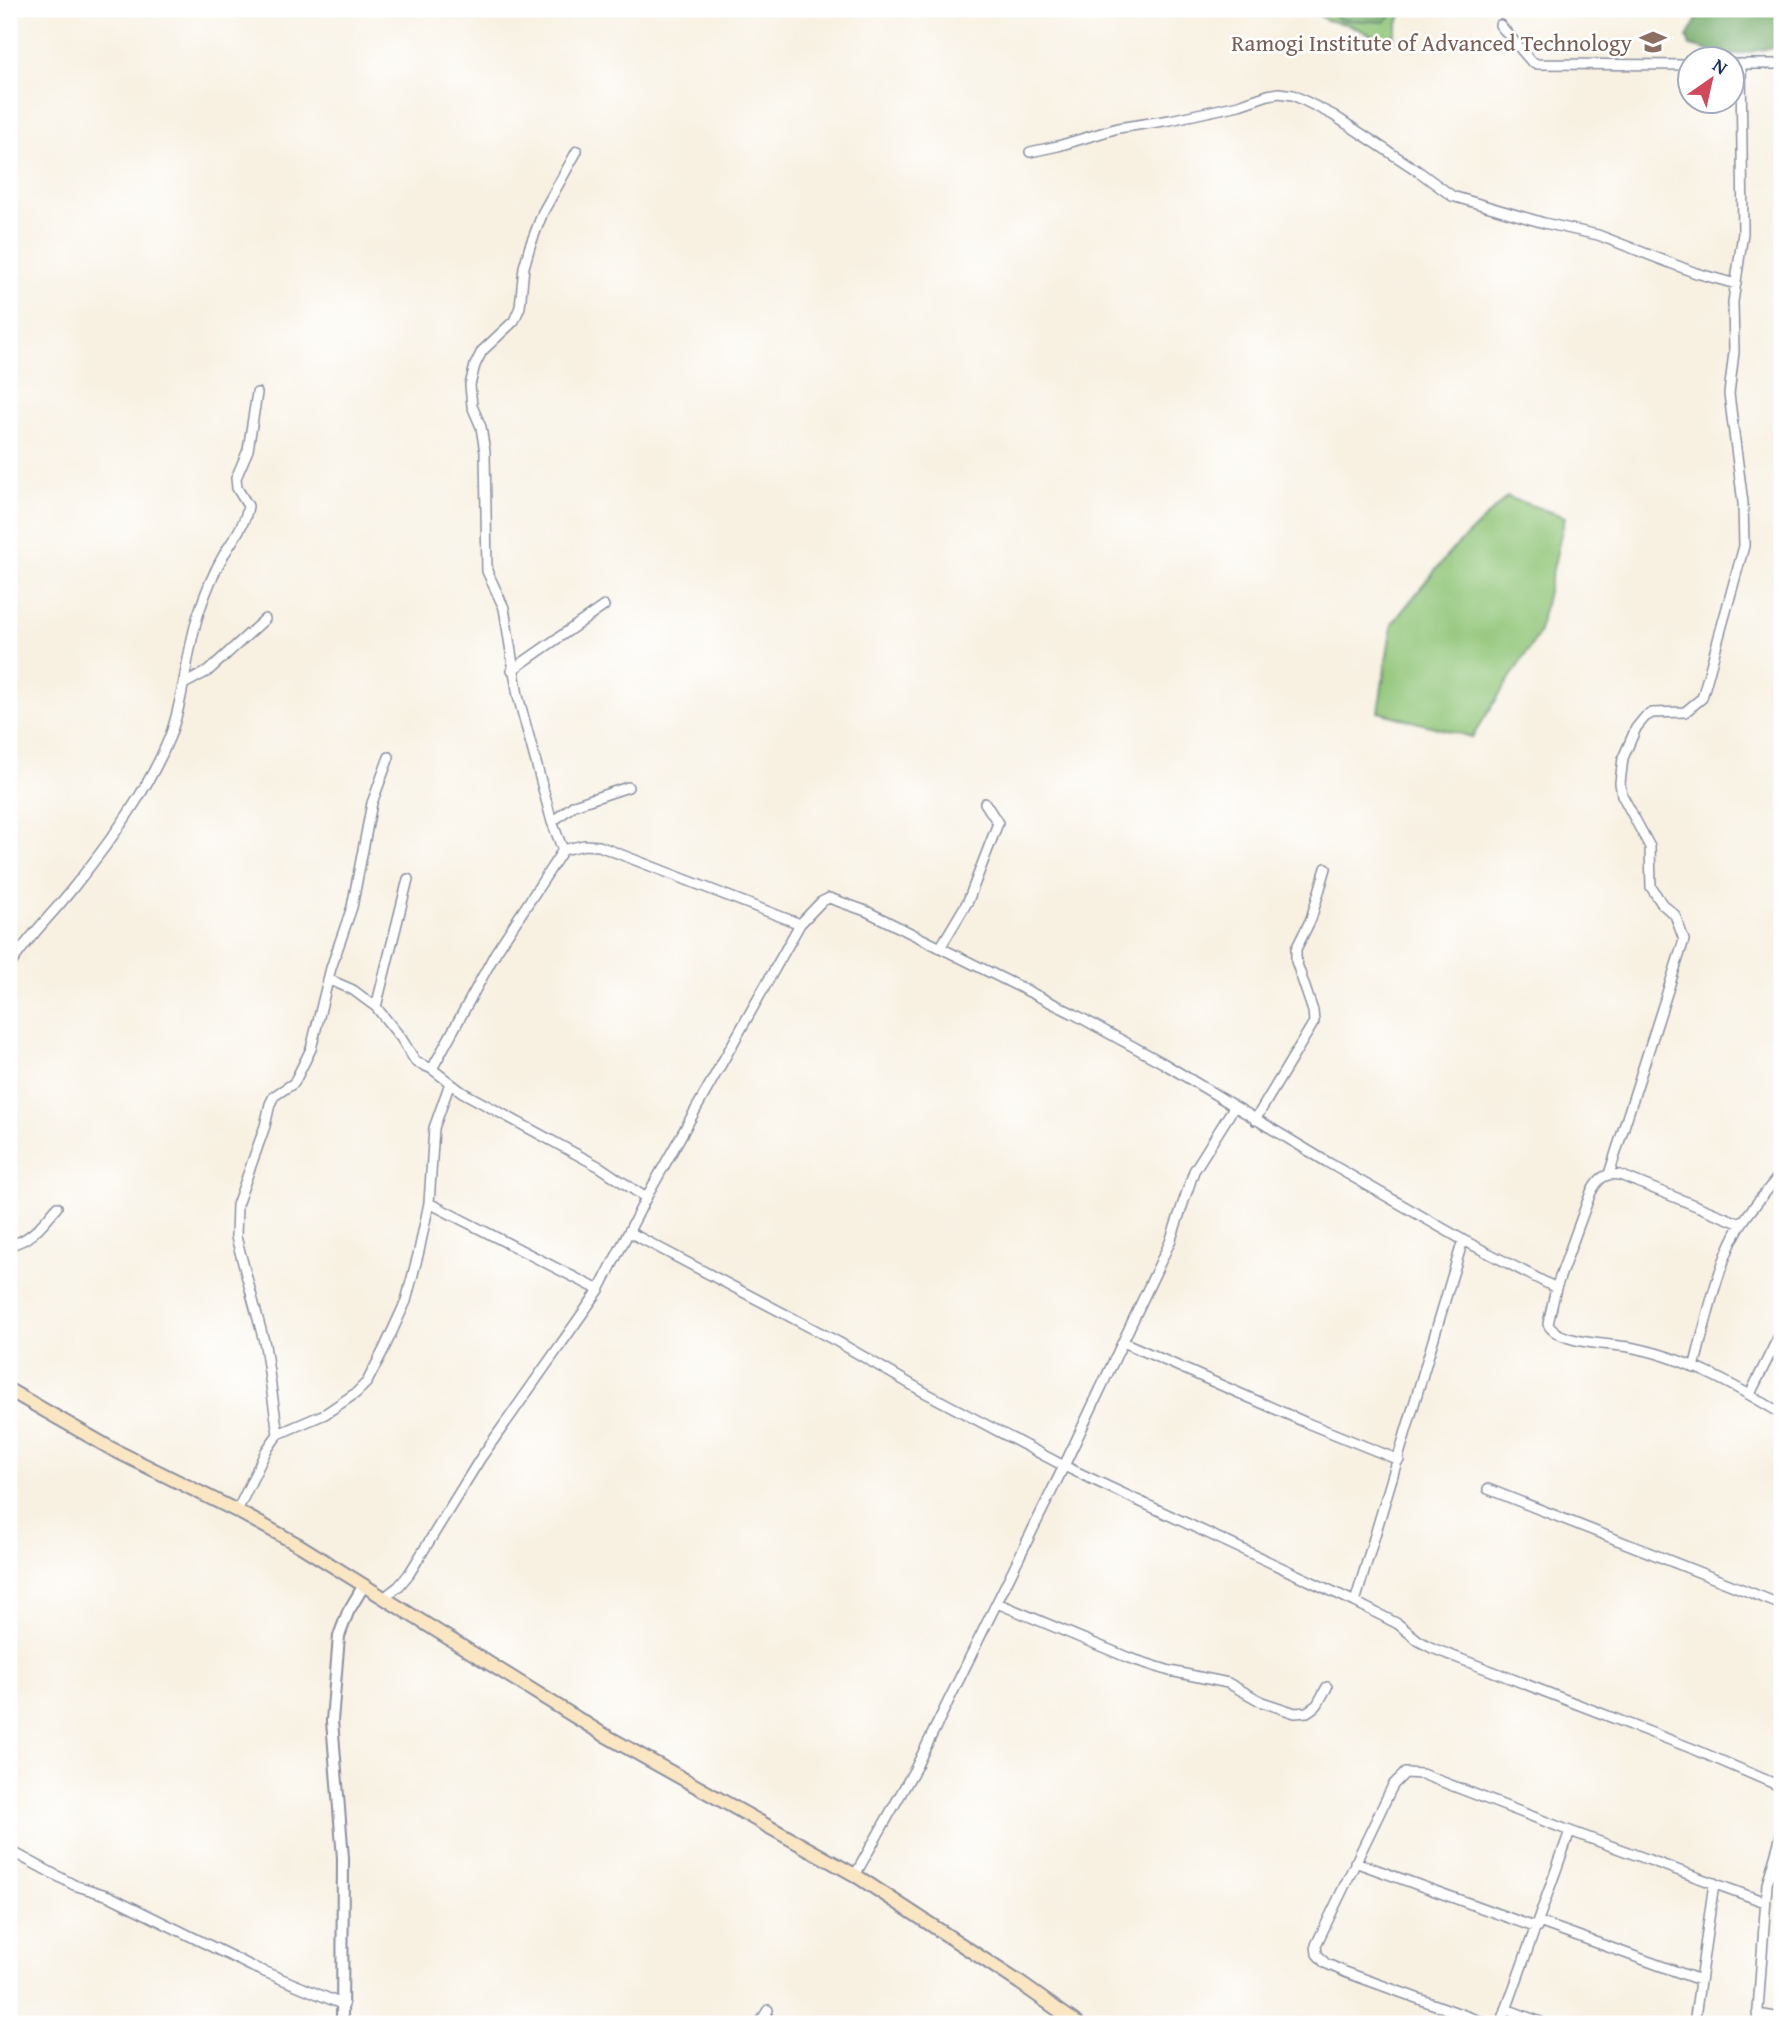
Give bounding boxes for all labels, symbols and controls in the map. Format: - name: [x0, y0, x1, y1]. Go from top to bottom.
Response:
- place label: Ramogi Institute of Advanced Technology: [1231, 26, 1633, 59]
- school or university icon: Ramogi Institute of Advanced Technology: [1638, 27, 1668, 57]
- north arrow: [1676, 46, 1746, 116]
- text: N: [1707, 51, 1734, 81]

